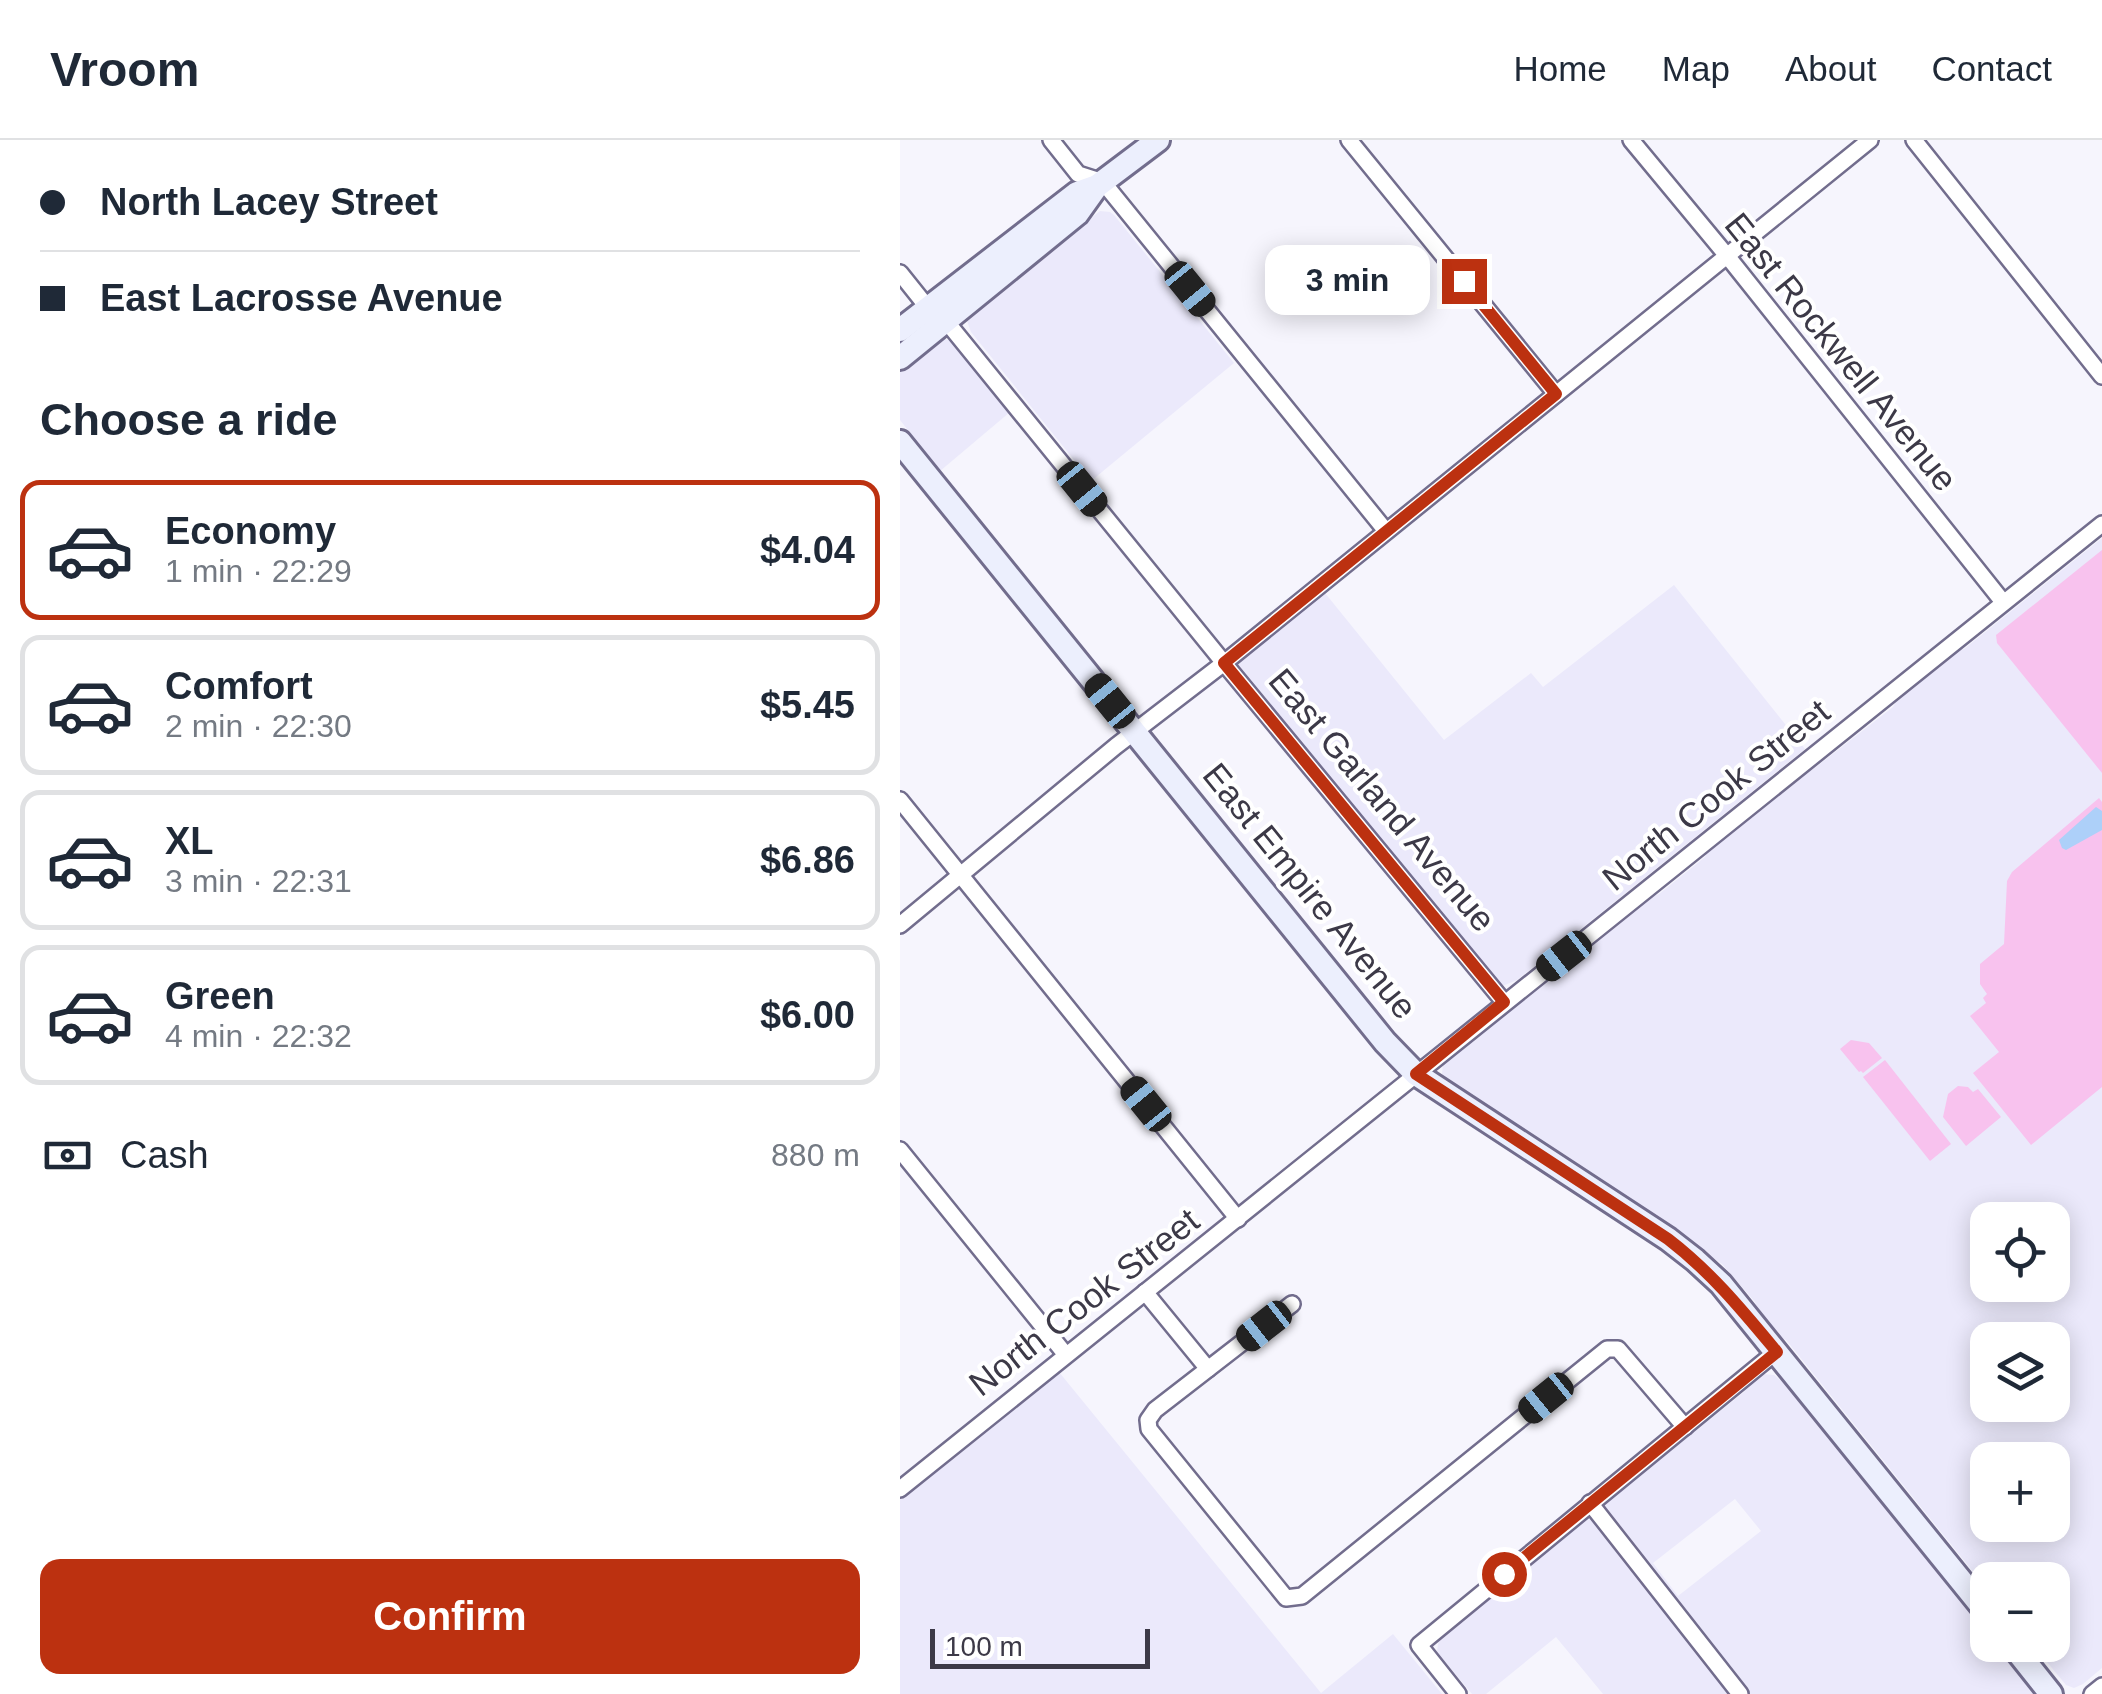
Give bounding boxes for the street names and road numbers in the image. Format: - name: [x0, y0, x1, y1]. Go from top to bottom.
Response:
- street label: East Rockwell Avenue: [1717, 205, 1965, 498]
- street label: East Garland Avenue: [1261, 661, 1503, 939]
- street label: North Cook Street: [1595, 691, 1837, 898]
- street label: East Empire Avenue: [1196, 755, 1425, 1026]
- street label: North Cook Street: [961, 1200, 1206, 1403]

